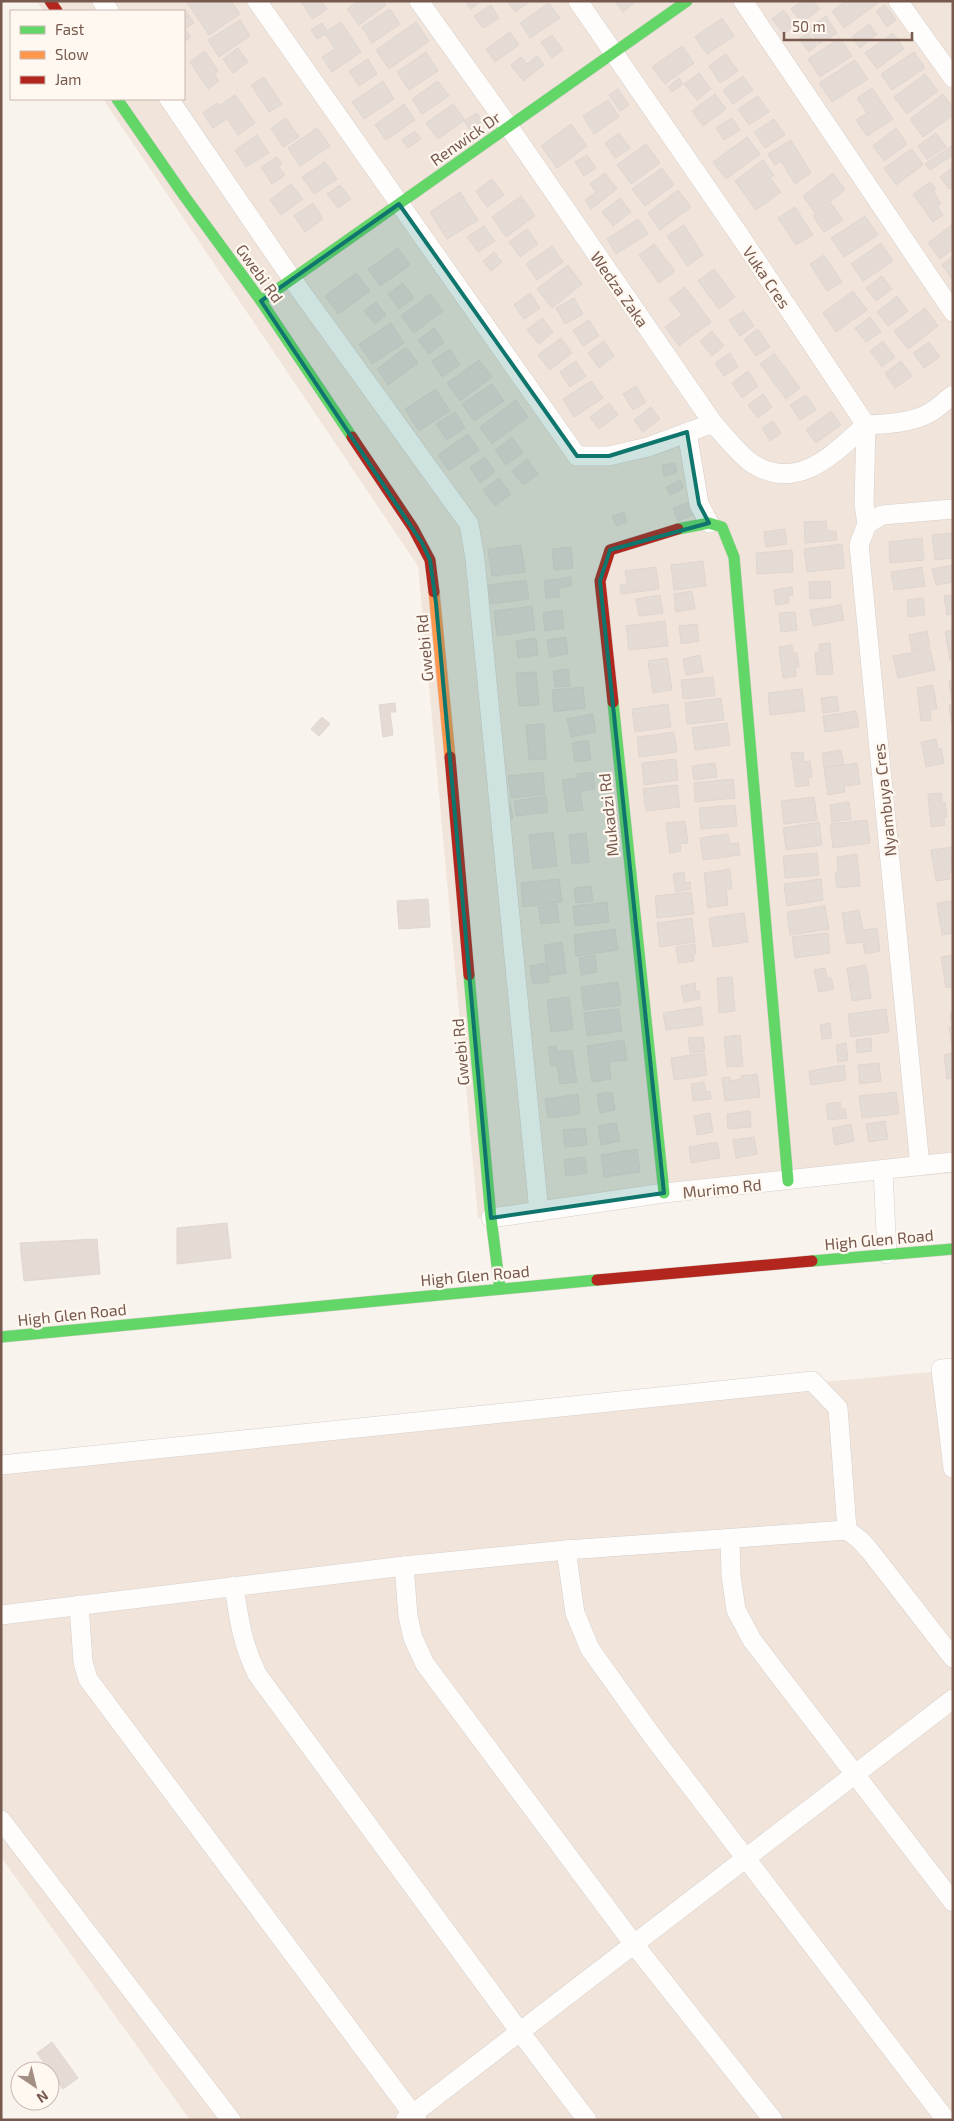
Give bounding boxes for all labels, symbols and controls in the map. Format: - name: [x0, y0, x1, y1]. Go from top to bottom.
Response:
- legend: [10, 10, 185, 100]
- scale bar: [784, 10, 912, 42]
- text: 50 m: [792, 17, 826, 35]
- text: Fast: [55, 20, 85, 38]
- text: Slow: [55, 45, 89, 63]
- text: Jam: [55, 70, 81, 88]
- street label: Renwick Dr: [426, 107, 504, 169]
- street label: Gwebi Rd: [232, 240, 288, 306]
- street label: Vuka Cres: [739, 242, 795, 312]
- street label: Wedza Zaka: [587, 248, 653, 330]
- street label: Gwebi Rd: [412, 614, 436, 682]
- street label: Nyambuya Cres: [869, 743, 899, 857]
- street label: Mukadzi Rd: [594, 772, 622, 858]
- street label: Gwebi Rd: [448, 1018, 472, 1086]
- street label: Murimo Rd: [682, 1174, 762, 1202]
- street label: High Glen Road: [824, 1225, 934, 1253]
- street label: High Glen Road: [420, 1261, 530, 1289]
- street label: High Glen Road: [17, 1299, 127, 1329]
- north arrow: [10, 2061, 60, 2111]
- text: N: [34, 2087, 52, 2107]

